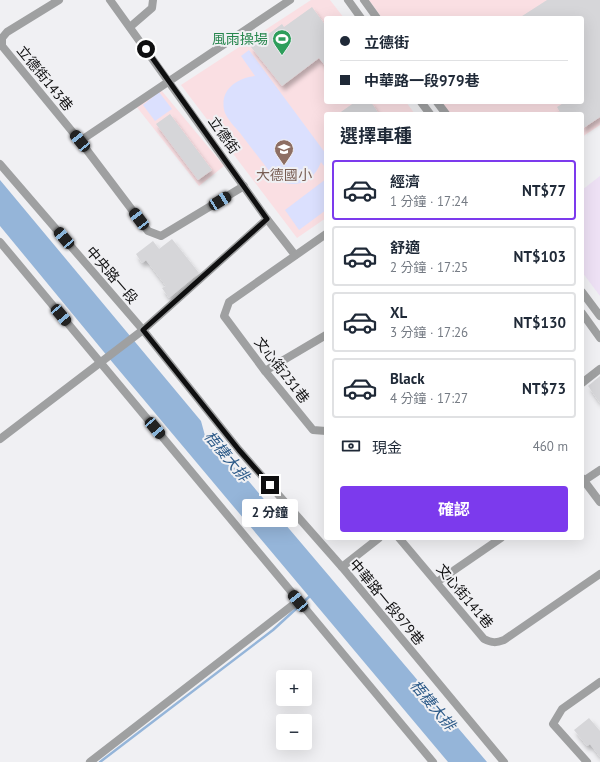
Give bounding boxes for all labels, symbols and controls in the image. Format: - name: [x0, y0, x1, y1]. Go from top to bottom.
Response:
- sports icon: 風雨操場: [271, 28, 293, 56]
- place label: 風雨操場: [212, 30, 268, 48]
- text: 立德街: [364, 33, 409, 52]
- route start: [137, 40, 155, 58]
- street label: 立德街143巷: [13, 42, 77, 114]
- text: 中華路一段979巷: [364, 71, 480, 90]
- street label: 立德街: [205, 113, 243, 157]
- text: 選擇車種: [340, 124, 412, 147]
- car: [68, 128, 92, 154]
- school or university icon: 大德國小: [273, 138, 295, 166]
- place label: 大德國小: [256, 166, 312, 184]
- icon: car: [342, 172, 378, 208]
- text: 經濟: [390, 172, 420, 191]
- text: NT$77: [522, 181, 566, 200]
- car: [207, 190, 233, 212]
- text: 1 分鐘 · 17:24: [390, 193, 468, 210]
- car: [127, 206, 151, 232]
- car: [52, 225, 76, 251]
- icon: car: [342, 238, 378, 274]
- text: 舒適: [390, 238, 420, 257]
- street label: 中央路一段: [82, 243, 142, 307]
- text: NT$103: [514, 247, 566, 266]
- text: 2 分鐘 · 17:25: [390, 259, 468, 276]
- car: [49, 302, 73, 328]
- text: XL: [390, 303, 407, 322]
- icon: car: [342, 304, 378, 340]
- text: NT$130: [514, 313, 566, 332]
- text: 3 分鐘 · 17:26: [390, 324, 468, 341]
- street label: 文心街231巷: [251, 333, 313, 407]
- text: Black: [390, 369, 425, 388]
- icon: car: [342, 370, 378, 406]
- text: NT$73: [522, 379, 566, 398]
- text: 4 分鐘 · 17:27: [390, 390, 468, 407]
- car: [143, 415, 167, 441]
- water label: 梧棲大排: [200, 427, 255, 487]
- icon: cash: [340, 435, 362, 457]
- text: 現金: [372, 438, 402, 457]
- text: 460 m: [533, 438, 568, 455]
- route end: [261, 476, 279, 494]
- button: 確認: [340, 486, 568, 532]
- callout: 2 分鐘: [242, 499, 298, 527]
- text: 2 分鐘: [252, 504, 288, 521]
- street label: 中華路一段979巷: [346, 555, 428, 649]
- street label: 文心街141巷: [433, 560, 497, 632]
- car: [286, 588, 310, 614]
- map controls: [276, 670, 312, 750]
- button: +: [276, 670, 312, 706]
- water label: 梧棲大排: [406, 676, 461, 736]
- button: −: [276, 714, 312, 750]

